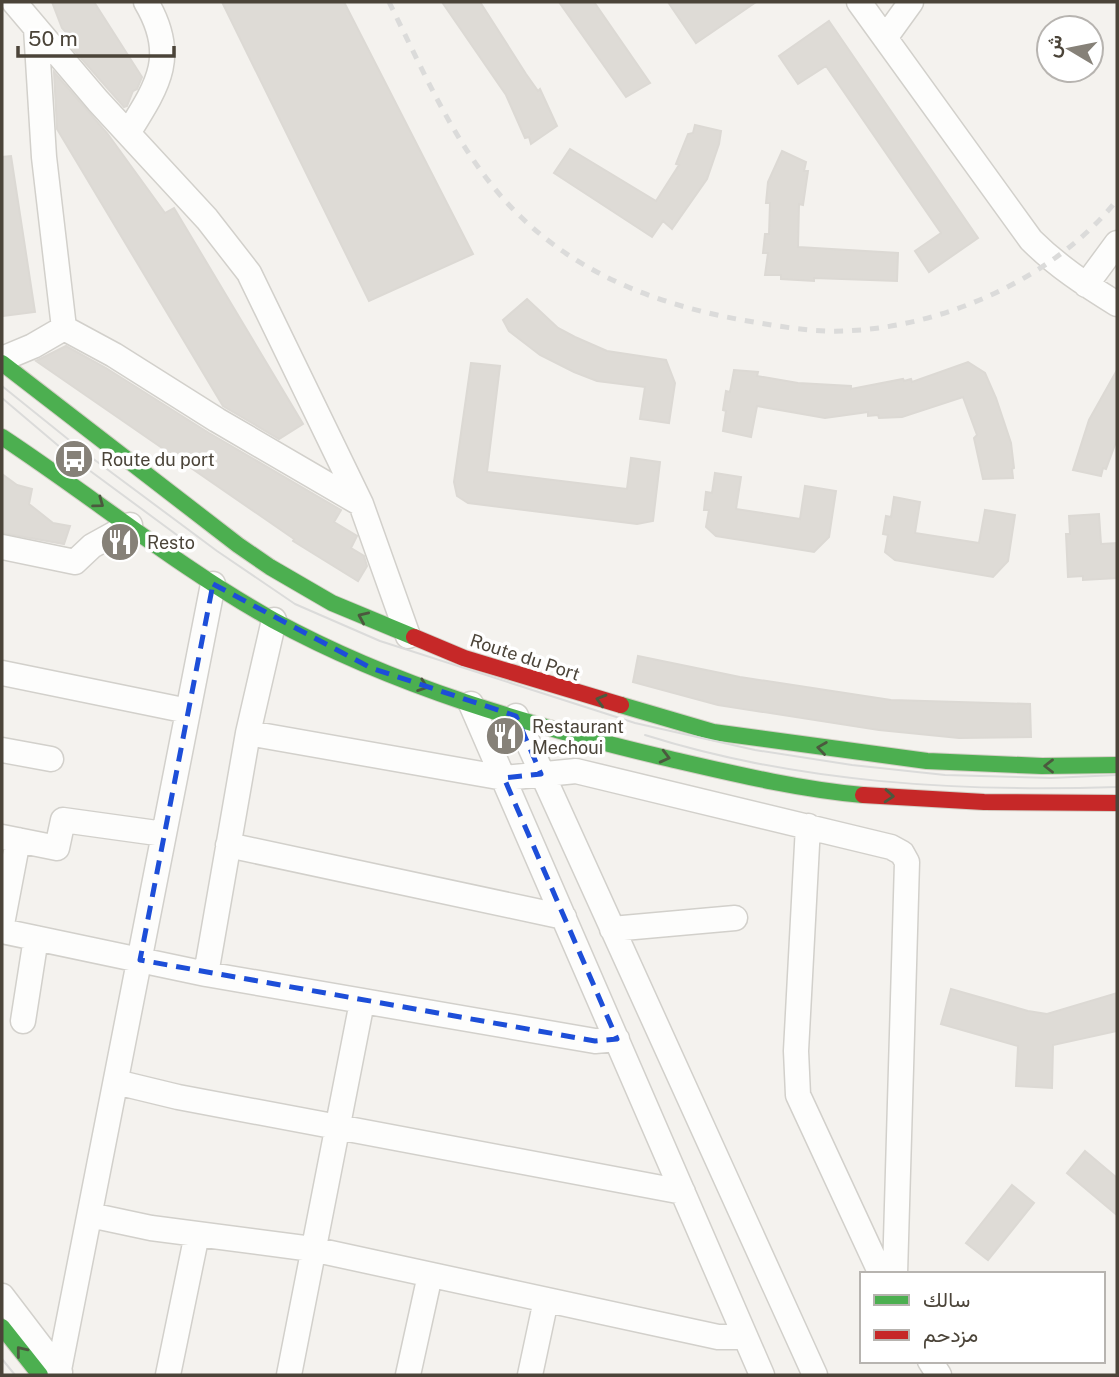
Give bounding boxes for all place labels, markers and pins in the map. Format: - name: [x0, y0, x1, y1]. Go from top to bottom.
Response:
- bus stop icon: Route du port: [53, 438, 95, 480]
- place label: Route du port: [101, 449, 215, 470]
- restaurant icon: Resto: [99, 521, 141, 563]
- place label: Resto: [147, 532, 195, 553]
- restaurant icon: Restaurant Mechoui: [484, 715, 526, 757]
- place label: Restaurant Mechoui: [532, 716, 624, 758]

